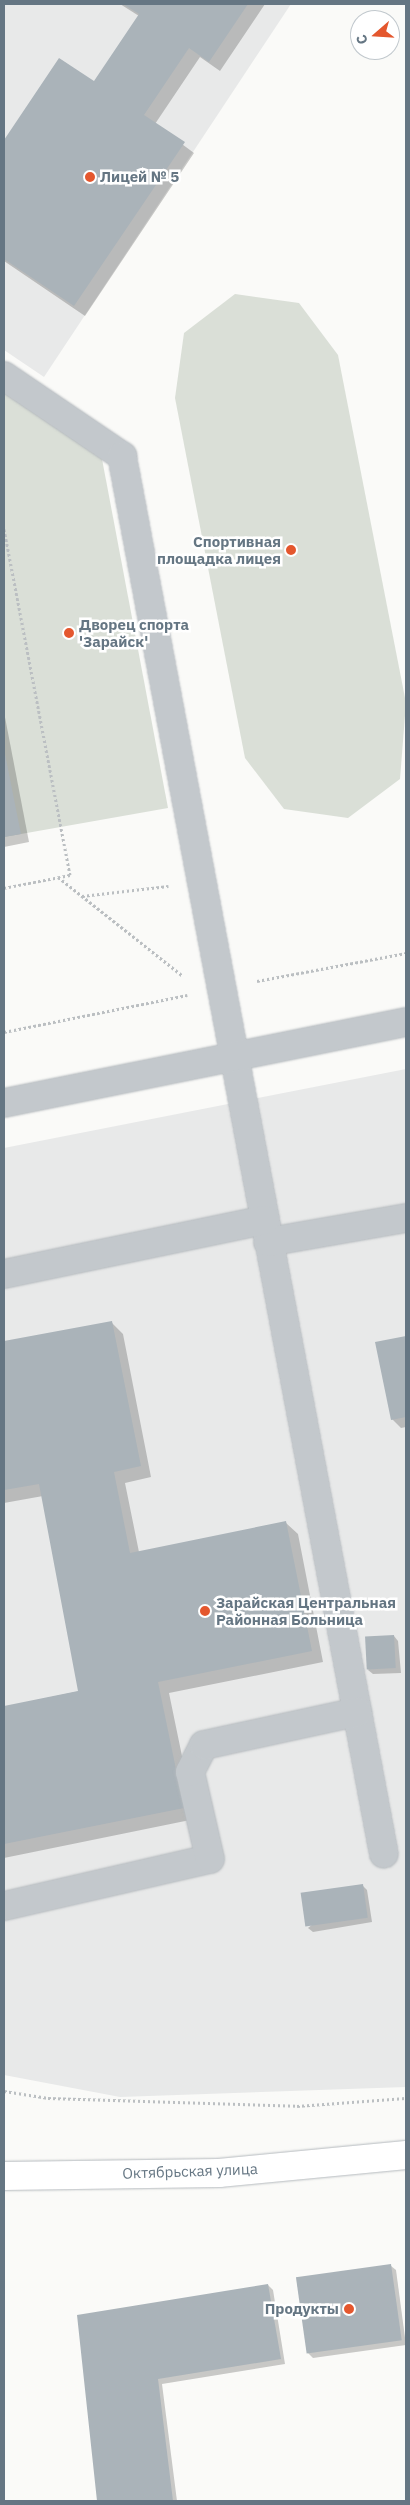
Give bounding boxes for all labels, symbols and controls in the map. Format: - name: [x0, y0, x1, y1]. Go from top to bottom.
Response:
- north arrow: [350, 10, 400, 60]
- text: С: [352, 32, 372, 47]
- place label: Лицей № 5: [100, 168, 179, 186]
- marker: Лицей № 5: [84, 171, 96, 183]
- place label: Спортивная площадка лицея: [157, 532, 281, 567]
- marker: Спортивная площадка лицея: [285, 544, 297, 556]
- place label: Дворец спорта 'Зарайск': [79, 615, 189, 650]
- marker: Дворец спорта 'Зарайск': [63, 627, 75, 639]
- place label: Зарайская Центральная Районная Больница: [216, 1593, 396, 1628]
- marker: Зарайская Центральная Районная Больница: [198, 1604, 212, 1618]
- street label: Октябрьская улица: [122, 2160, 258, 2182]
- place label: Продукты: [265, 2300, 339, 2318]
- marker: Продукты: [343, 2303, 355, 2315]

